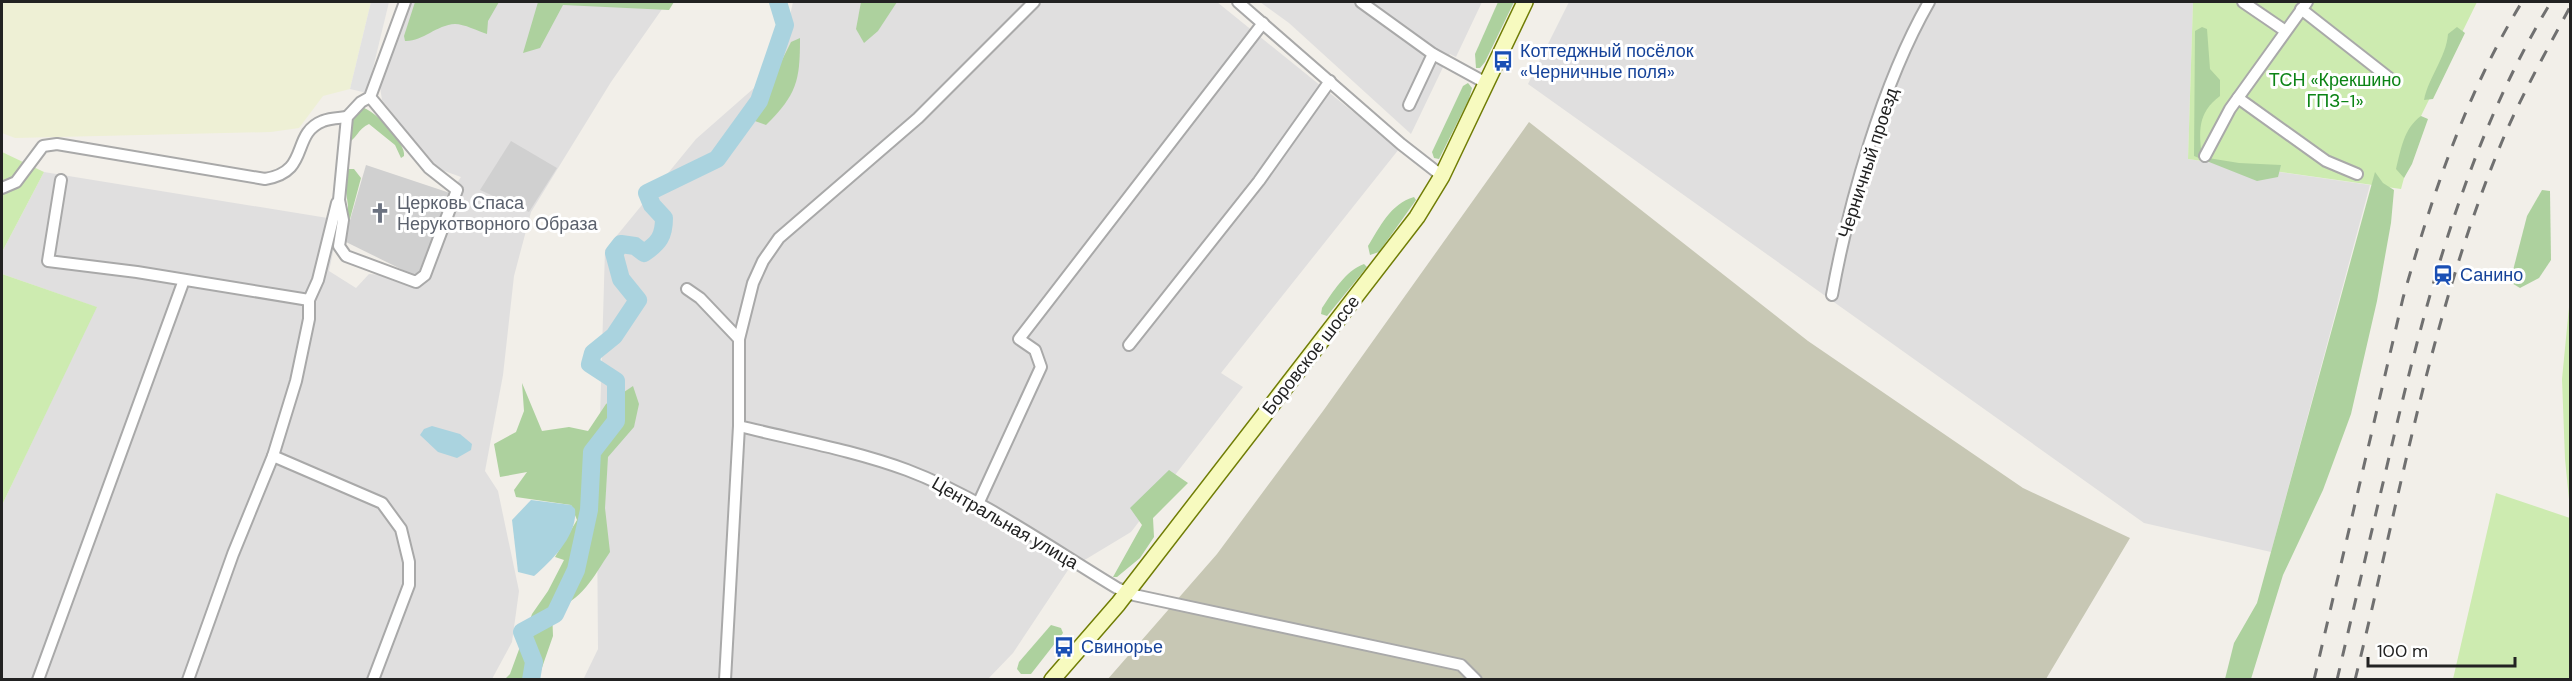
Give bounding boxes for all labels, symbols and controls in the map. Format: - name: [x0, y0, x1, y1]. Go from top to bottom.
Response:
- place label: Коттеджный посёлок «Черничные поля»: [1520, 39, 1694, 84]
- bus stop icon: Коттеджный посёлок «Черничные поля»: [1491, 49, 1515, 73]
- park label: ТСН «Крекшино ГПЗ-1»: [2269, 68, 2401, 113]
- street label: Черничный проезд: [1832, 84, 1904, 241]
- place label: Церковь Спаса Нерукотворного Образа: [397, 191, 598, 236]
- church icon: Церковь Спаса Нерукотворного Образа: [368, 201, 392, 225]
- station icon: Санино: [2431, 263, 2455, 287]
- place label: Санино: [2460, 263, 2523, 287]
- street label: Боровское шоссе: [1257, 290, 1365, 420]
- street label: Центральная улица: [927, 471, 1083, 575]
- scale bar: [2368, 630, 2515, 668]
- bus stop icon: Свинорье: [1052, 635, 1076, 659]
- place label: Свинорье: [1081, 635, 1163, 659]
- text: 100 m: [2377, 639, 2428, 663]

